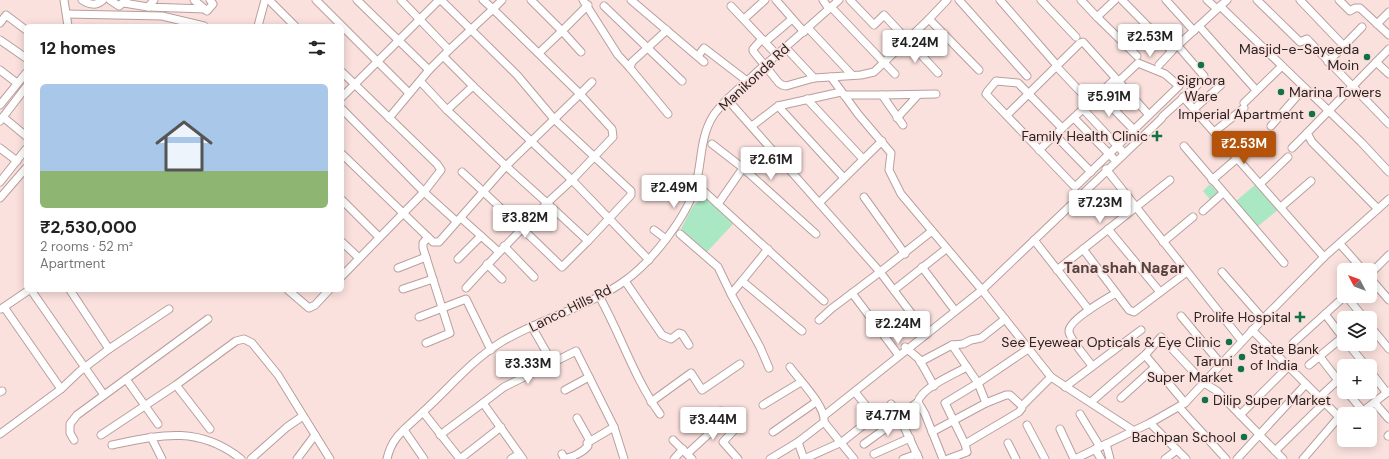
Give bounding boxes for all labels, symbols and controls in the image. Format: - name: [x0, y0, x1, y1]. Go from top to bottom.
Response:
- pin: ₹2.53M: [1117, 24, 1183, 58]
- text: ₹2.53M: [1127, 28, 1173, 45]
- pin: ₹4.24M: [882, 30, 948, 64]
- text: ₹4.24M: [891, 34, 939, 51]
- text: 12 homes: [40, 37, 116, 59]
- icon: filters: [306, 37, 328, 59]
- street label: Manikonda Rd: [715, 40, 793, 114]
- place label: Masjid-e-Sayeeda Moin: [1239, 40, 1359, 74]
- marker: Masjid-e-Sayeeda Moin: [1362, 52, 1372, 62]
- marker: Signora Ware: [1196, 60, 1206, 70]
- place label: Signora Ware: [1177, 71, 1225, 105]
- place label: Marina Towers: [1289, 83, 1382, 101]
- pin: ₹5.91M: [1076, 84, 1142, 118]
- marker: Marina Towers: [1276, 87, 1286, 97]
- text: ₹5.91M: [1087, 88, 1131, 105]
- place label: Imperial Apartment: [1178, 105, 1304, 123]
- marker: Imperial Apartment: [1307, 109, 1317, 119]
- icon: home: [148, 110, 220, 182]
- place label: Family Health Clinic: [1021, 127, 1148, 145]
- marker: Family Health Clinic: [1151, 130, 1163, 142]
- pin: ₹2.53M: [1211, 131, 1277, 165]
- text: ₹2.53M: [1221, 135, 1267, 152]
- pin: ₹2.61M: [738, 147, 804, 181]
- text: ₹2.61M: [750, 151, 792, 168]
- pin: ₹2.49M: [641, 175, 707, 209]
- text: ₹2.49M: [651, 179, 698, 196]
- pin: ₹7.23M: [1067, 190, 1133, 224]
- text: ₹7.23M: [1078, 194, 1122, 211]
- pin: ₹3.82M: [492, 205, 558, 239]
- text: ₹3.82M: [502, 209, 548, 226]
- text: ₹2,530,000: [40, 216, 137, 238]
- text: 2 rooms · 52 m²: [40, 238, 133, 255]
- text: Apartment: [40, 255, 105, 272]
- district label: Tana shah Nagar: [1064, 258, 1184, 278]
- north arrow: [1337, 263, 1377, 303]
- map controls: [1337, 263, 1377, 447]
- street label: Lanco Hills Rd: [526, 280, 614, 336]
- place label: Prolife Hospital: [1194, 308, 1291, 326]
- pin: ₹2.24M: [865, 311, 931, 345]
- marker: Prolife Hospital: [1294, 311, 1306, 323]
- button: layers: [1337, 311, 1377, 351]
- text: ₹2.24M: [875, 315, 921, 332]
- place label: See Eyewear Opticals & Eye Clinic: [1001, 333, 1221, 351]
- marker: See Eyewear Opticals & Eye Clinic: [1224, 337, 1234, 347]
- place label: State Bank of India: [1250, 340, 1319, 374]
- pin: ₹3.33M: [495, 351, 561, 385]
- place label: Taruni Super Market: [1147, 352, 1233, 386]
- marker: State Bank of India: [1237, 352, 1247, 362]
- text: ₹3.33M: [505, 355, 551, 372]
- button: +: [1337, 359, 1377, 399]
- marker: Taruni Super Market: [1236, 364, 1246, 374]
- place label: Dilip Super Market: [1213, 391, 1331, 409]
- marker: Dilip Super Market: [1200, 395, 1210, 405]
- pin: ₹4.77M: [855, 403, 921, 437]
- pin: ₹3.44M: [680, 407, 746, 441]
- text: ₹4.77M: [866, 407, 910, 424]
- button: −: [1337, 407, 1377, 447]
- text: ₹3.44M: [689, 411, 737, 428]
- place label: Bachpan School: [1132, 428, 1236, 446]
- marker: Bachpan School: [1239, 432, 1249, 442]

